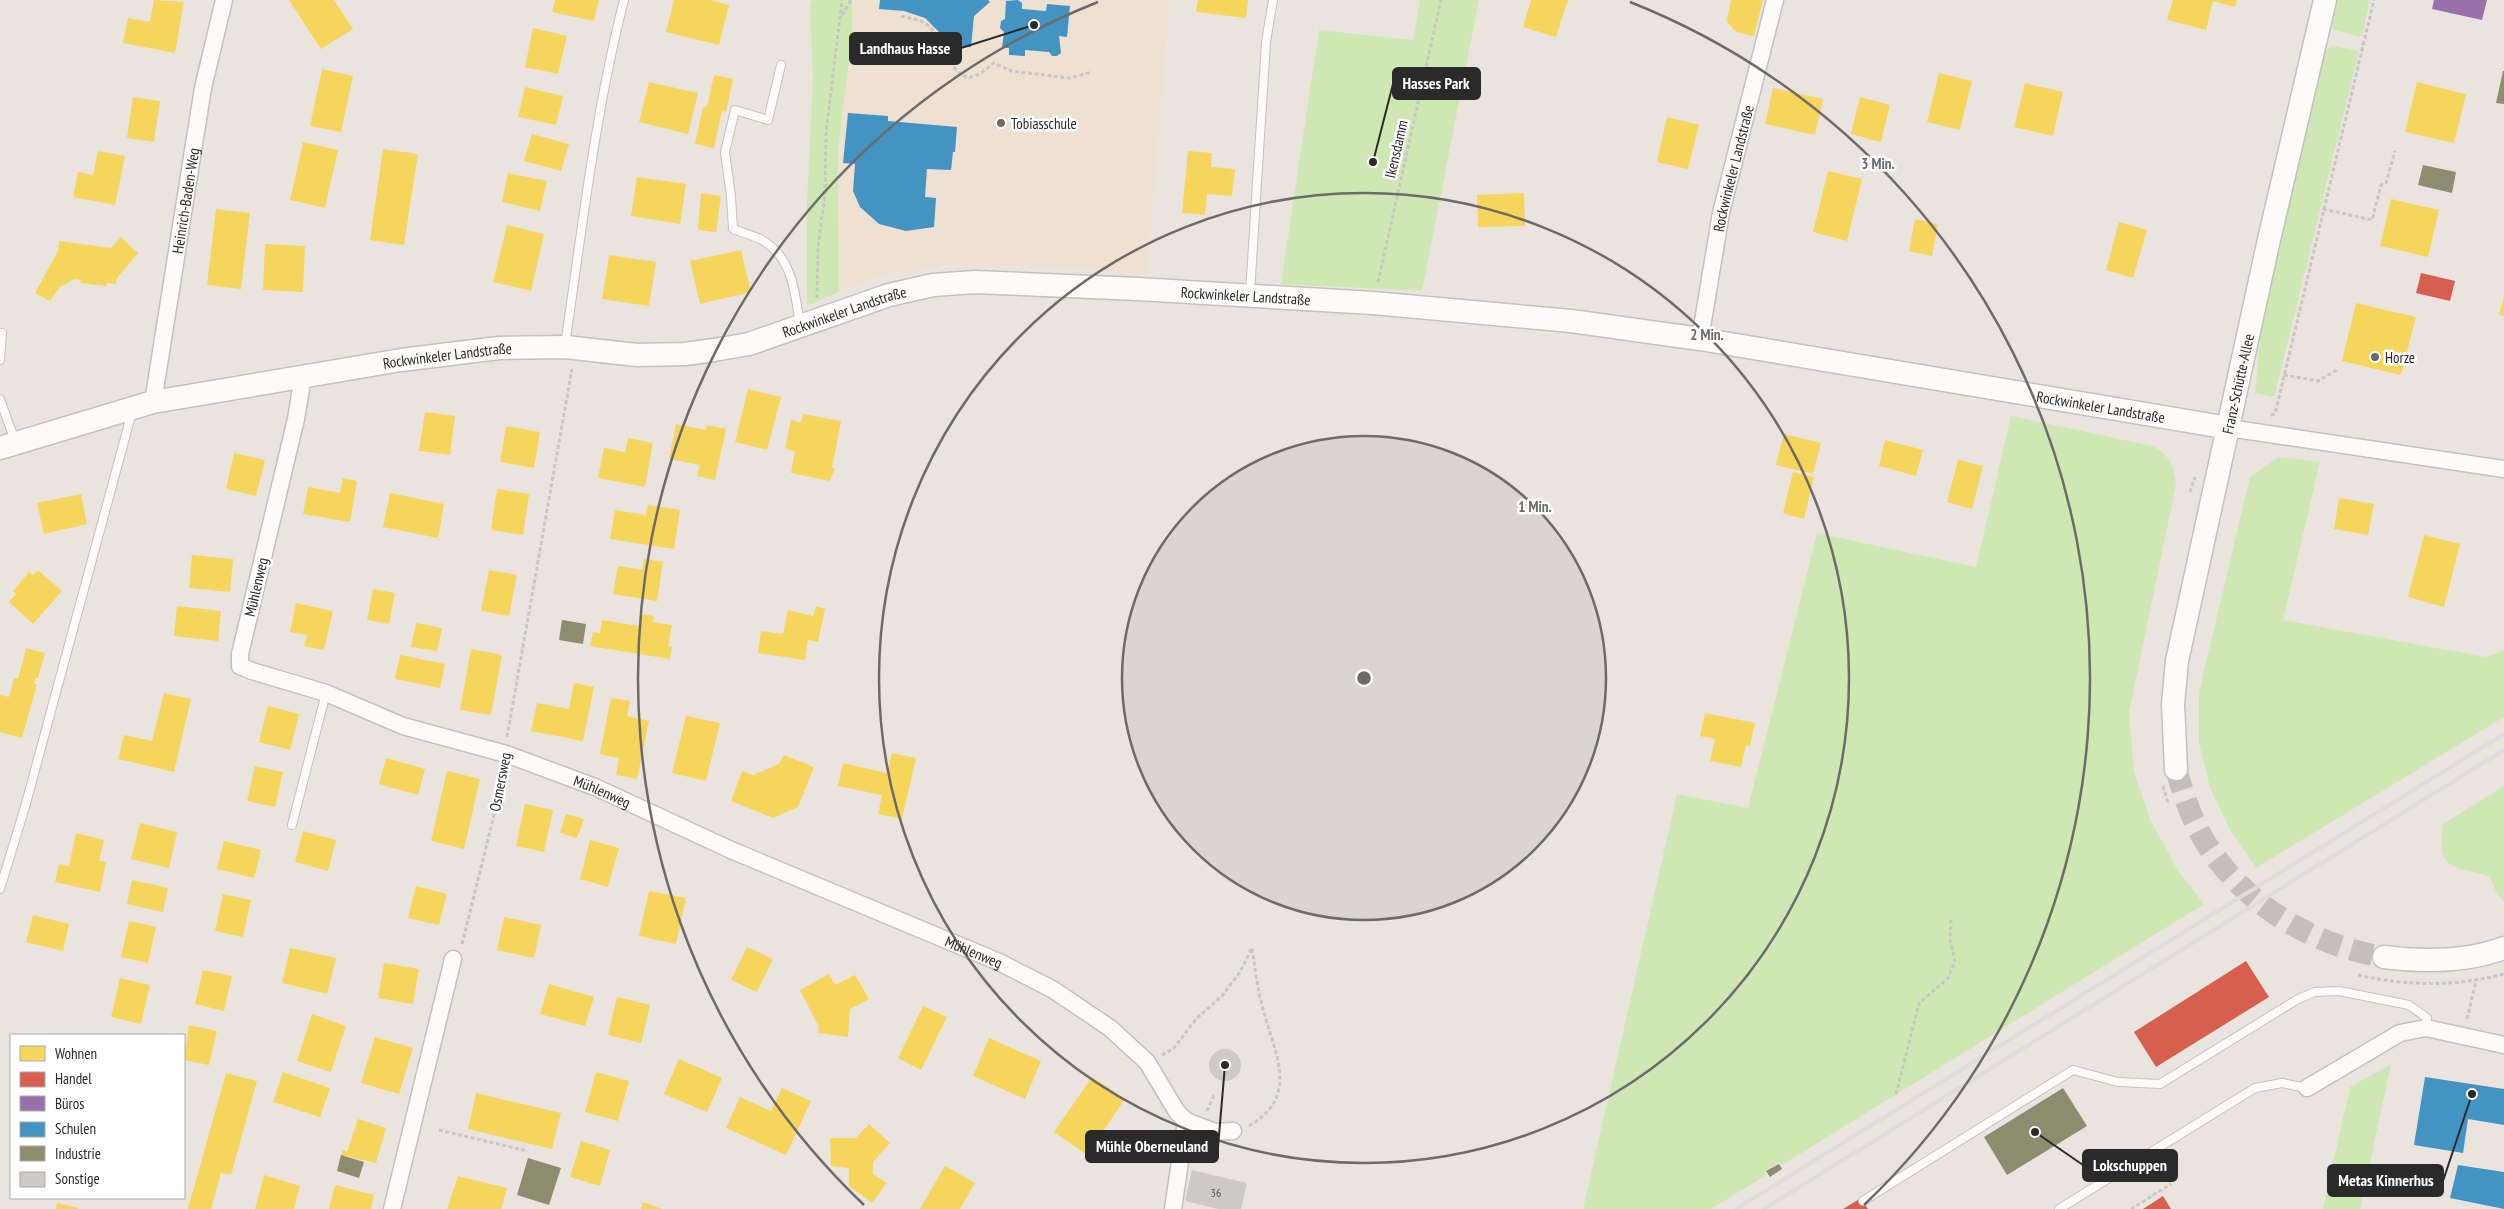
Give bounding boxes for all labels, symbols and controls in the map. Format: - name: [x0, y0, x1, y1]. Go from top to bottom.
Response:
- callout: Landhaus Hasse: [850, 33, 961, 64]
- text: Landhaus Hasse: [860, 38, 950, 58]
- callout: Hasses Park: [1393, 68, 1480, 99]
- text: Hasses Park: [1402, 73, 1470, 93]
- street label: Rockwinkeler Landstraße: [1709, 103, 1758, 233]
- place label: Tobiasschule: [1011, 114, 1077, 133]
- marker: Tobiasschule: [995, 117, 1007, 129]
- street label: Ikensdamm: [1380, 118, 1412, 180]
- street label: Heinrich-Baden-Weg: [167, 146, 203, 255]
- text: 3 Min.: [1861, 154, 1895, 173]
- street label: Rockwinkeler Landstraße: [780, 282, 908, 341]
- street label: Rockwinkeler Landstraße: [1180, 282, 1311, 309]
- text: 2 Min.: [1690, 325, 1724, 344]
- street label: Franz-Schütte-Allee: [2217, 332, 2258, 436]
- street label: Rockwinkeler Landstraße: [381, 338, 512, 372]
- place label: Horze: [2385, 348, 2415, 367]
- marker: Horze: [2369, 351, 2381, 363]
- street label: Rockwinkeler Landstraße: [2035, 386, 2167, 427]
- text: 1 Min.: [1518, 497, 1552, 516]
- street label: Mühlenweg: [240, 556, 272, 618]
- centre of rings: [1355, 669, 1373, 687]
- street label: Osmersweg: [485, 751, 515, 813]
- street label: Mühlenweg: [571, 770, 634, 812]
- street label: Mühlenweg: [943, 931, 1005, 972]
- legend: [10, 1034, 185, 1199]
- text: Wohnen: [55, 1044, 97, 1063]
- text: Handel: [55, 1069, 92, 1088]
- text: Büros: [55, 1094, 84, 1113]
- text: Schulen: [55, 1119, 96, 1138]
- callout: Mühle Oberneuland: [1086, 1131, 1218, 1162]
- text: Mühle Oberneuland: [1096, 1136, 1208, 1156]
- text: Industrie: [55, 1144, 101, 1163]
- callout: Lokschuppen: [2083, 1150, 2177, 1181]
- text: Lokschuppen: [2093, 1155, 2167, 1175]
- callout: Metas Kinnerhus: [2328, 1165, 2443, 1196]
- text: Sonstige: [55, 1169, 100, 1188]
- text: Metas Kinnerhus: [2338, 1170, 2434, 1190]
- house number: 36: [1211, 1185, 1221, 1200]

